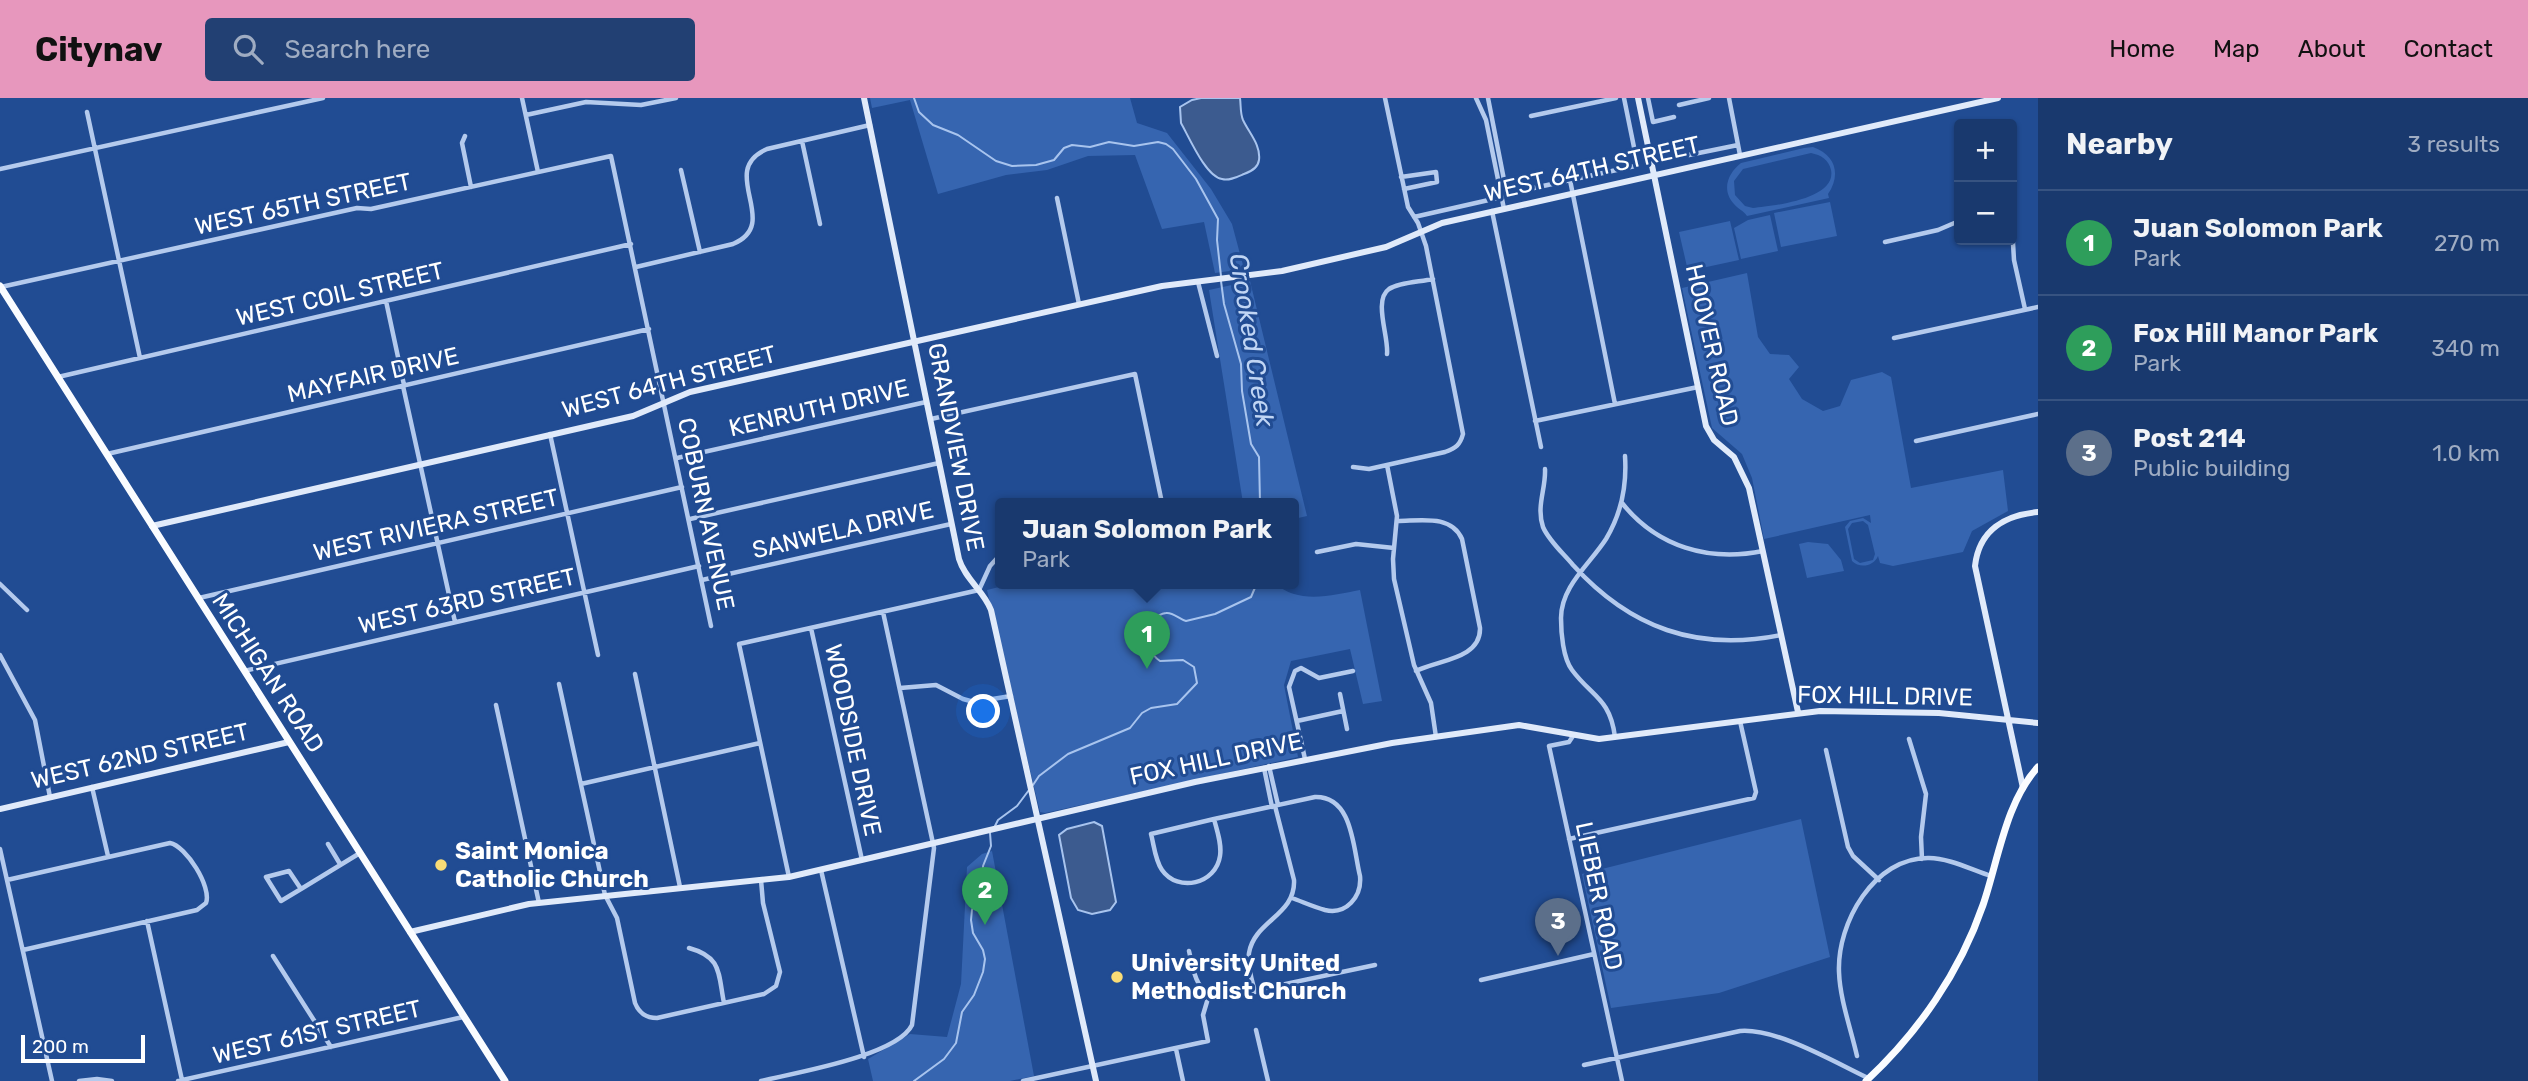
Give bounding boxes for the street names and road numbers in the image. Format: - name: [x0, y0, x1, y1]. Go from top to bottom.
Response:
- street label: WEST 64TH STREET: [1481, 131, 1703, 207]
- street label: WEST 65TH STREET: [192, 167, 414, 241]
- street label: WEST COIL STREET: [233, 256, 447, 332]
- street label: HOOVER ROAD: [1680, 261, 1744, 429]
- street label: WEST 64TH STREET: [559, 340, 779, 424]
- street label: GRANDVIEW DRIVE: [922, 341, 990, 553]
- street label: MAYFAIR DRIVE: [284, 342, 462, 408]
- street label: KENRUTH DRIVE: [726, 374, 912, 442]
- street label: COBURN AVENUE: [672, 415, 740, 613]
- street label: WEST RIVIERA STREET: [310, 483, 562, 567]
- street label: SANWELA DRIVE: [750, 496, 936, 564]
- street label: WEST 63RD STREET: [356, 562, 578, 640]
- street label: MICHIGAN ROAD: [206, 588, 330, 758]
- street label: WOODSIDE DRIVE: [819, 641, 887, 839]
- street label: FOX HILL DRIVE: [1797, 680, 1973, 712]
- street label: WEST 62ND STREET: [28, 717, 252, 795]
- street label: FOX HILL DRIVE: [1127, 727, 1305, 791]
- street label: LIEBER ROAD: [1570, 819, 1628, 973]
- street label: WEST 61ST STREET: [210, 994, 424, 1070]

